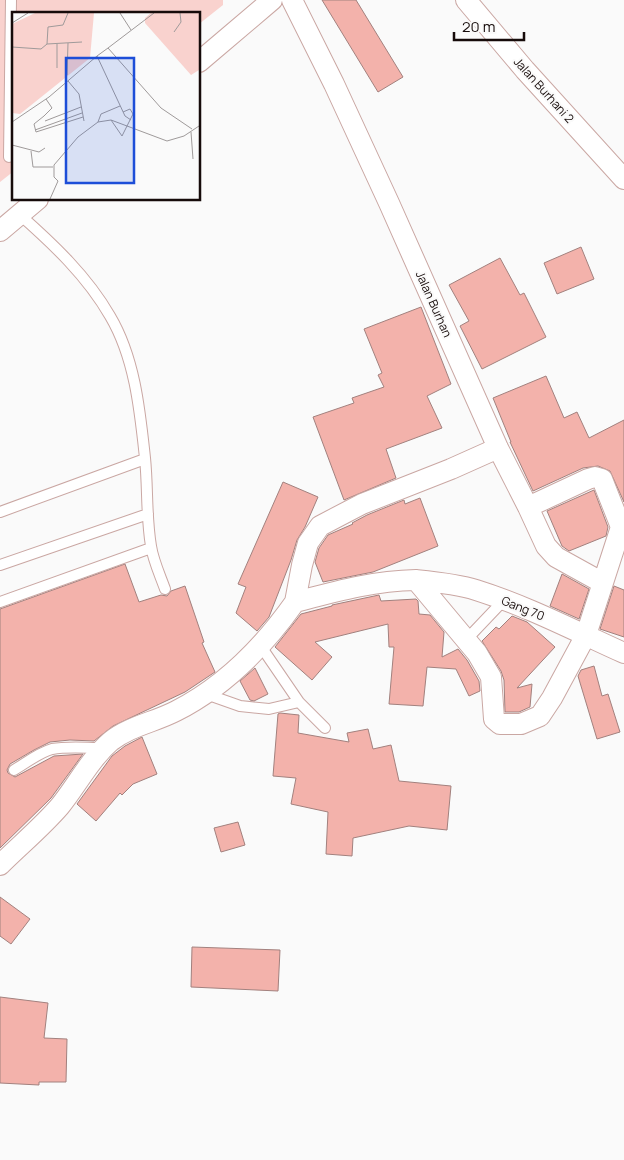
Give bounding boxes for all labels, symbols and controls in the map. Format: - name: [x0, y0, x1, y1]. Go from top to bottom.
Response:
- scale bar: [454, 10, 524, 42]
- inset map: [12, 12, 200, 200]
- text: 20 m: [462, 16, 495, 37]
- street label: Jalan Burhani 2: [510, 53, 578, 127]
- street label: Jalan Burhan: [412, 268, 456, 340]
- street label: Gang 70: [499, 592, 547, 624]

